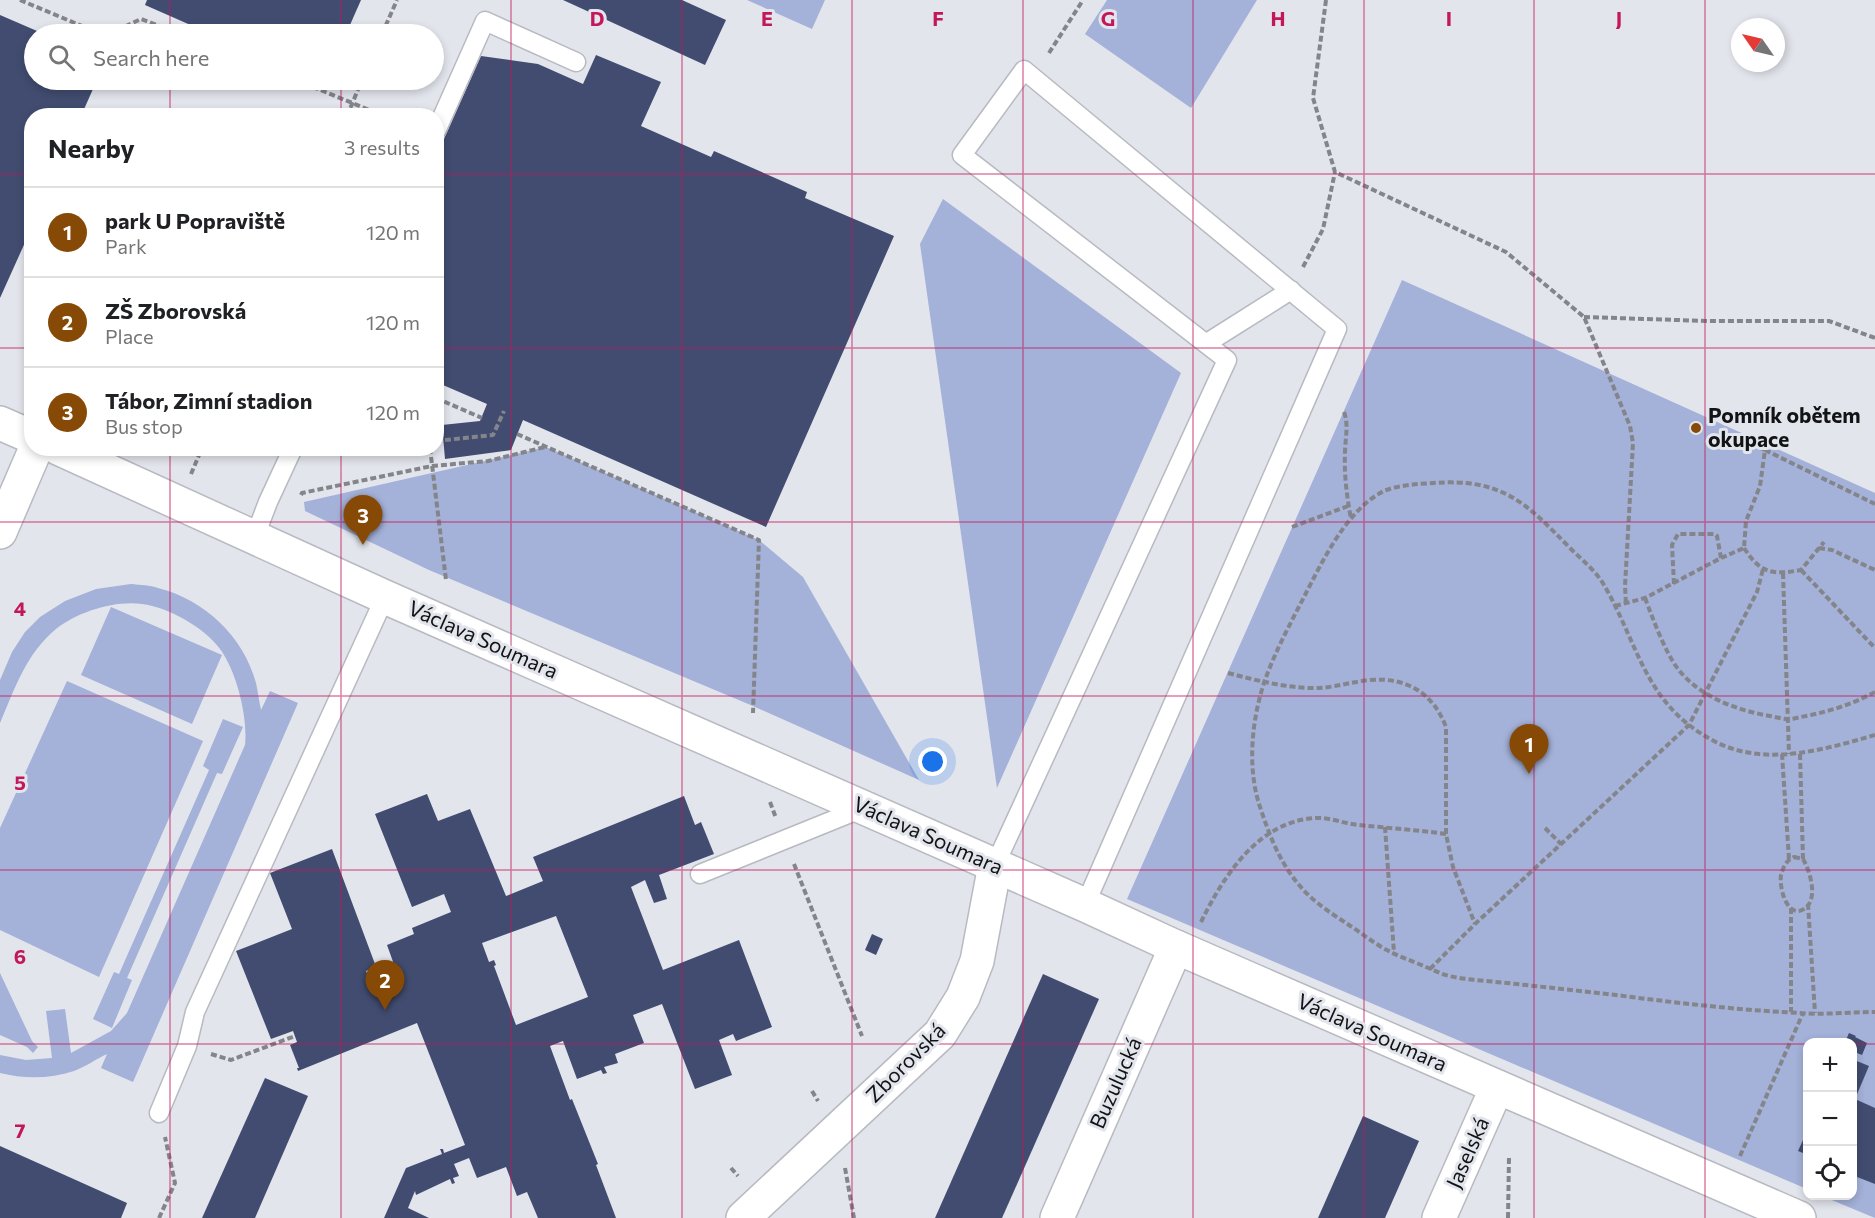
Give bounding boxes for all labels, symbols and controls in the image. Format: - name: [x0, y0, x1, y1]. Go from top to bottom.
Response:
- text: D: [590, 6, 604, 30]
- text: E: [761, 6, 773, 30]
- text: F: [932, 6, 944, 30]
- text: G: [1101, 6, 1115, 30]
- text: H: [1271, 6, 1286, 30]
- text: I: [1446, 6, 1452, 30]
- text: J: [1616, 6, 1622, 30]
- north arrow: [1731, 18, 1785, 72]
- search box: [24, 24, 444, 90]
- icon: search: [45, 41, 78, 74]
- text: Search here: [93, 44, 209, 71]
- text: Nearby: [48, 132, 135, 163]
- text: 3 results: [344, 135, 420, 159]
- text: park U Popraviště: [105, 207, 285, 234]
- text: 1: [63, 220, 72, 244]
- text: 120 m: [366, 220, 420, 244]
- text: Park: [105, 234, 147, 258]
- text: ZŠ Zborovská: [105, 297, 246, 324]
- text: 2: [62, 310, 73, 334]
- text: 120 m: [366, 310, 420, 334]
- text: Place: [105, 324, 154, 348]
- text: Tábor, Zimní stadion: [105, 387, 312, 414]
- text: 3: [62, 400, 73, 424]
- text: 120 m: [366, 400, 420, 424]
- place label: Pomník obětem okupace: [1708, 402, 1861, 451]
- text: Bus stop: [105, 414, 183, 438]
- marker: Pomník obětem okupace: [1689, 421, 1703, 435]
- pin: 3: [344, 496, 382, 545]
- street label: Václava Soumara: [405, 594, 562, 683]
- text: 4: [14, 596, 26, 620]
- pin: 1: [1510, 724, 1549, 774]
- your location: [918, 747, 947, 776]
- text: 5: [14, 770, 26, 794]
- street label: Václava Soumara: [850, 790, 1007, 879]
- text: 6: [14, 944, 26, 968]
- pin: 2: [366, 960, 404, 1010]
- street label: Václava Soumara: [1294, 987, 1451, 1076]
- street label: Zborovská: [860, 1017, 950, 1107]
- street label: Buzulucká: [1083, 1033, 1146, 1132]
- map controls: [1803, 1038, 1857, 1200]
- button: +: [1803, 1038, 1857, 1092]
- button: −: [1803, 1092, 1857, 1146]
- street label: Jaselská: [1440, 1113, 1493, 1192]
- text: 7: [15, 1118, 26, 1142]
- button: locate: [1803, 1146, 1857, 1200]

